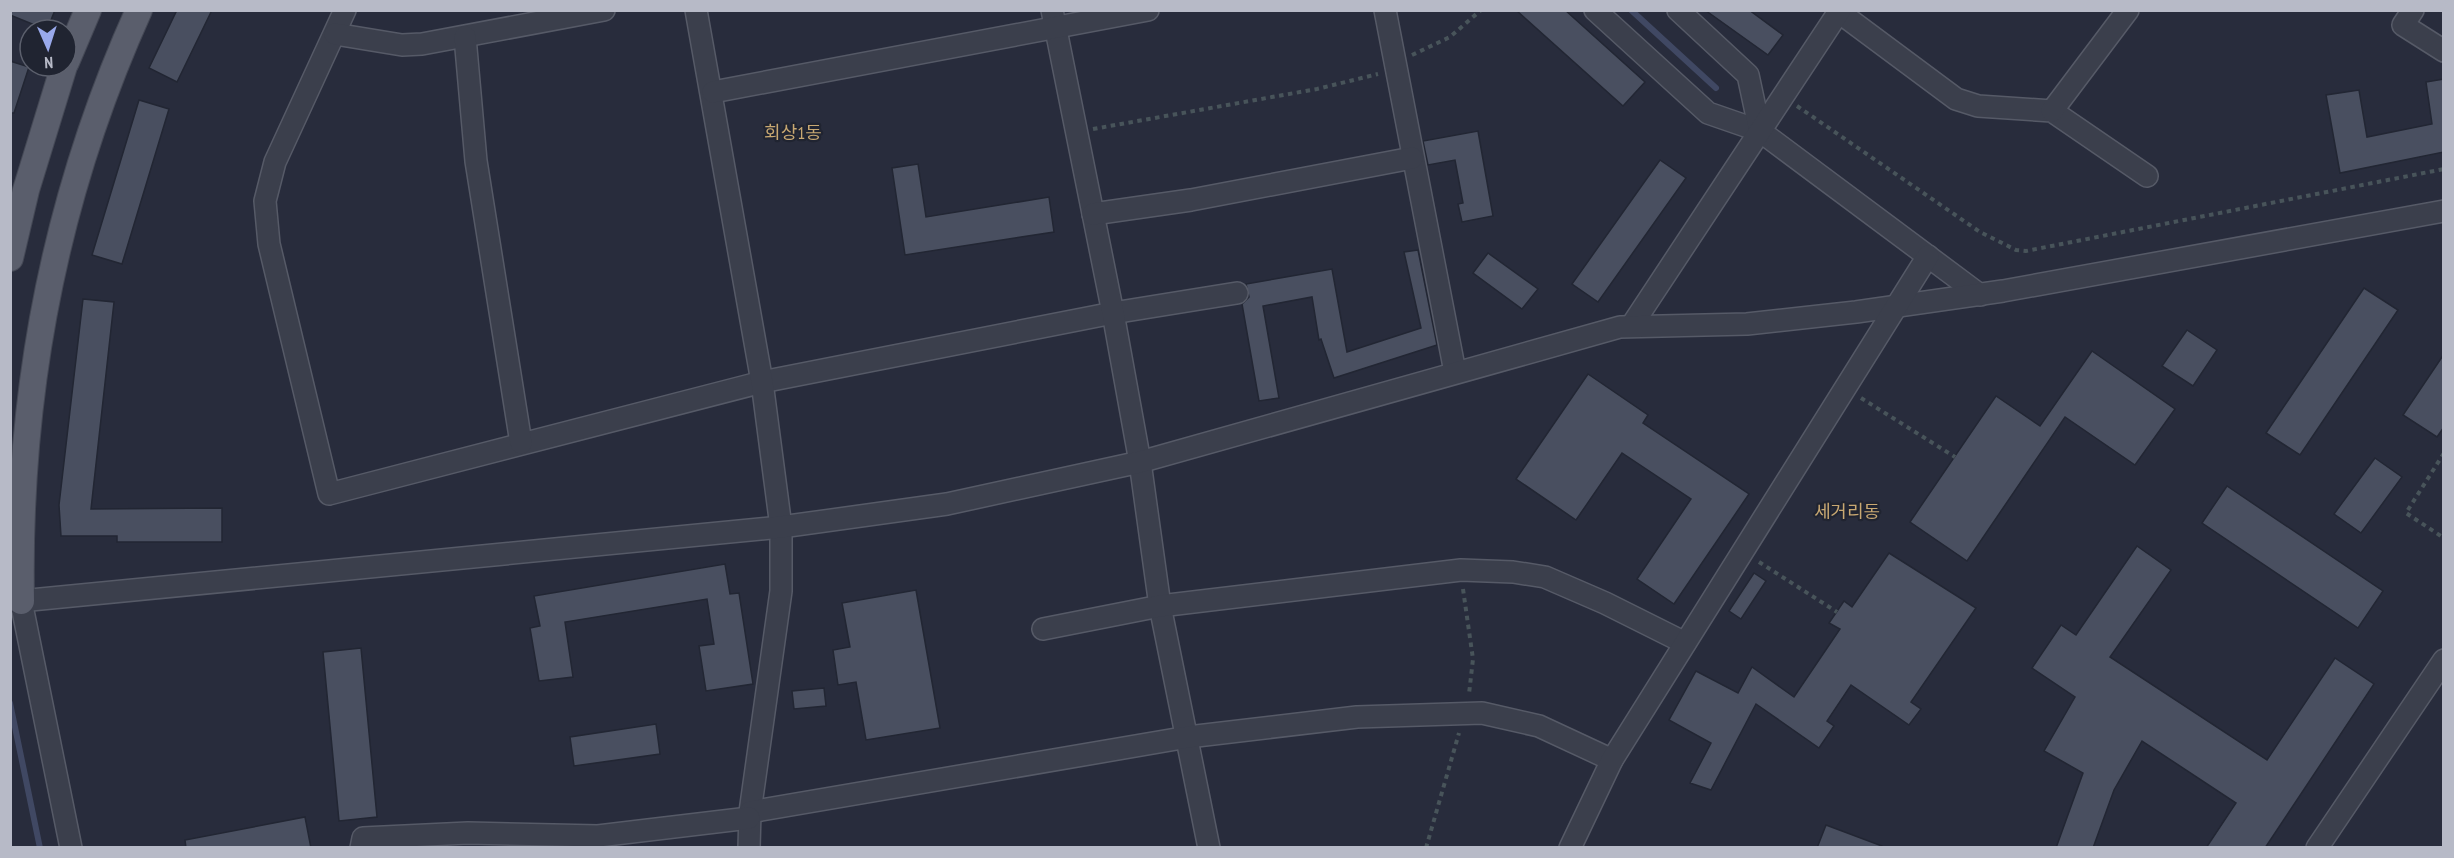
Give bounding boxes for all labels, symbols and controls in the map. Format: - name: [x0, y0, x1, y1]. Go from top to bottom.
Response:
- north arrow: [18, 18, 78, 78]
- text: N: [44, 53, 54, 73]
- district label: 회상1동: [764, 121, 822, 144]
- district label: 세거리동: [1814, 500, 1880, 523]

